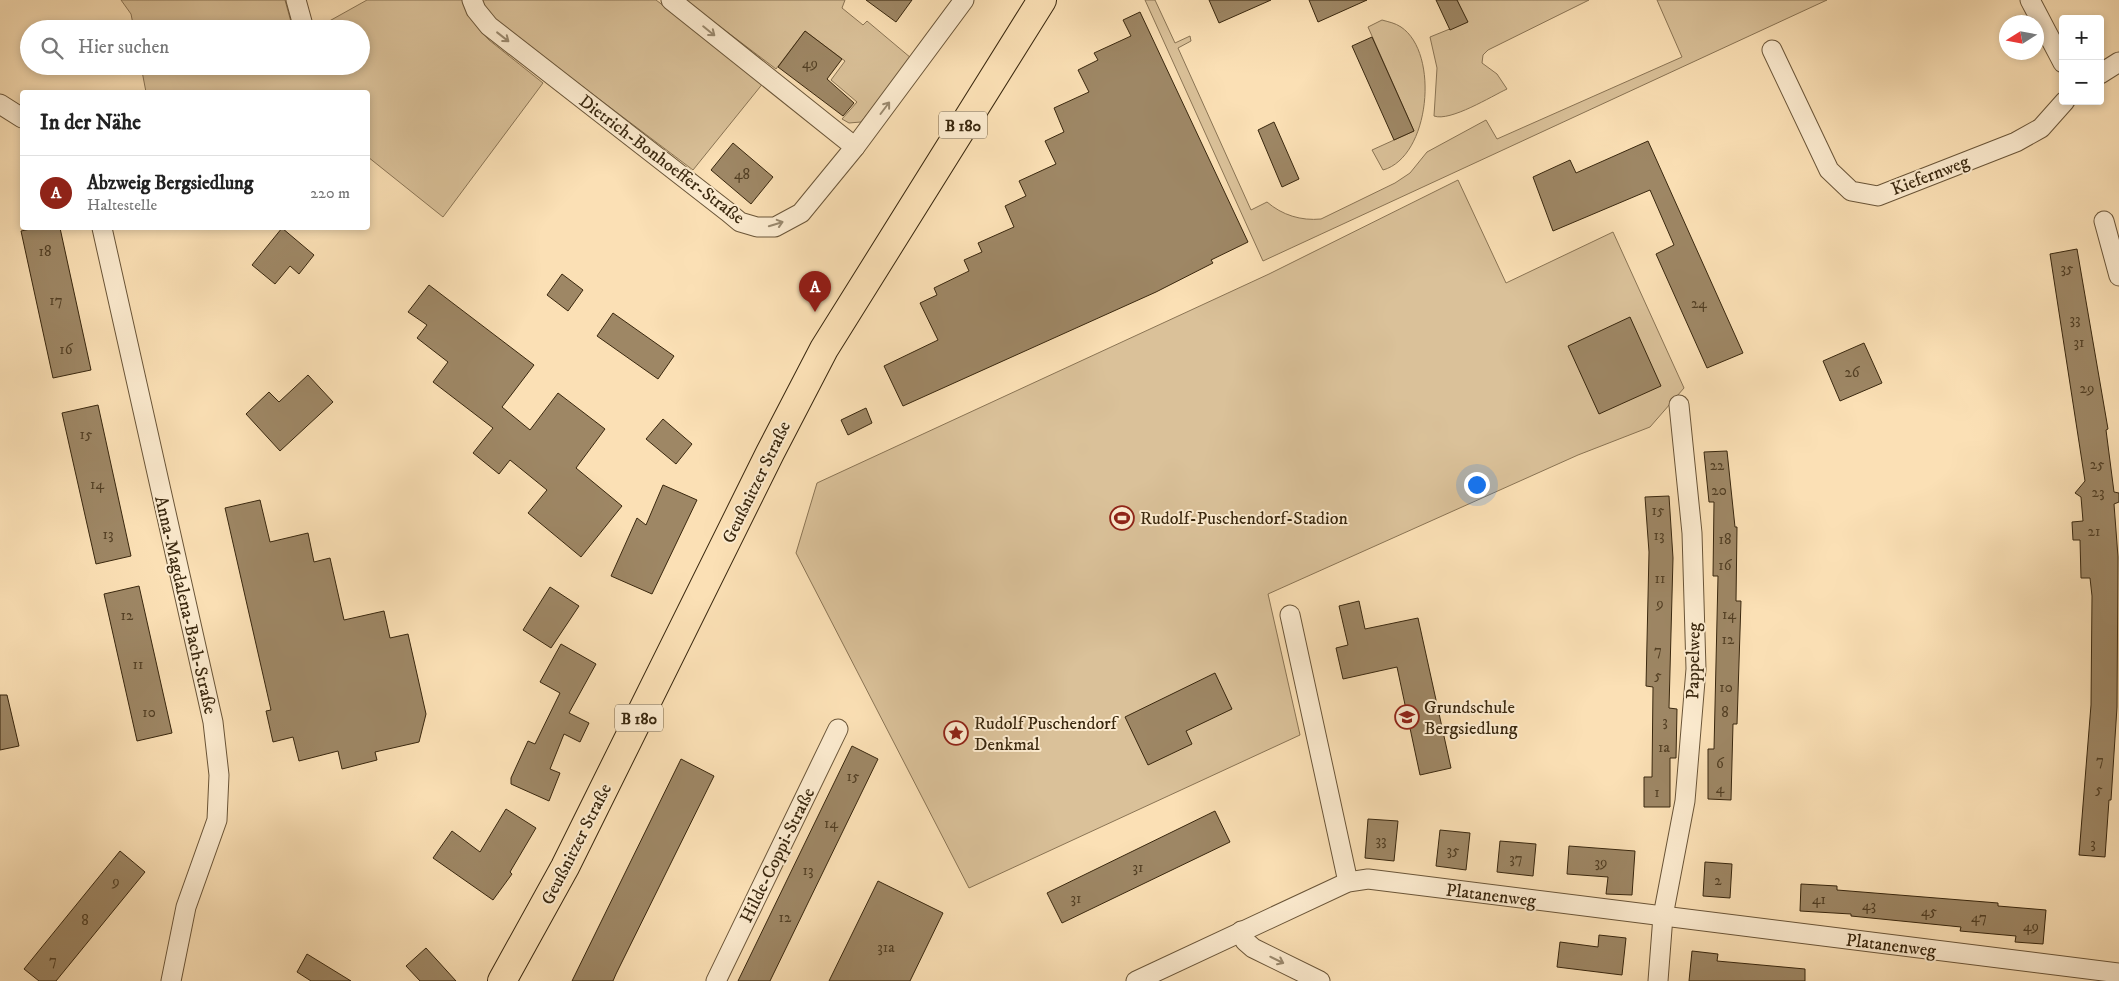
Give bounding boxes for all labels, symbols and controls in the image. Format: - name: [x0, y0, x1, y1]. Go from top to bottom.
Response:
- north arrow: [1999, 15, 2044, 60]
- map controls: [2059, 15, 2104, 105]
- button: +: [2059, 15, 2104, 60]
- search box: [20, 20, 370, 75]
- one-way arrow: [703, 25, 716, 36]
- one-way arrow: [496, 31, 509, 42]
- icon: search: [38, 34, 66, 62]
- text: Hier suchen: [78, 36, 169, 59]
- house number: 49: [802, 54, 818, 73]
- button: −: [2059, 60, 2104, 105]
- street label: Dietrich-Bonhoeffer-Straße: [574, 90, 749, 229]
- one-way arrow: [879, 102, 890, 115]
- text: In der Nähe: [40, 110, 141, 136]
- road number: B 180: [939, 112, 987, 138]
- street label: Kiefernweg: [1888, 151, 1973, 201]
- house number: 48: [734, 165, 750, 184]
- text: Abzweig Bergsiedlung: [87, 172, 253, 195]
- text: A: [51, 183, 61, 203]
- text: 220 m: [310, 183, 350, 203]
- text: Haltestelle: [87, 195, 157, 215]
- one-way arrow: [767, 219, 783, 229]
- house number: 18: [38, 242, 52, 261]
- house number: 35: [2060, 259, 2074, 278]
- pin: A: [799, 271, 831, 312]
- house number: 17: [49, 291, 63, 310]
- house number: 24: [1691, 294, 1707, 313]
- house number: 33: [2069, 310, 2081, 329]
- house number: 31: [2073, 333, 2085, 352]
- house number: 16: [59, 340, 74, 359]
- house number: 26: [1844, 363, 1861, 382]
- house number: 29: [2080, 379, 2094, 398]
- street label: Geußnitzer Straße: [718, 418, 796, 547]
- house number: 15: [80, 425, 93, 444]
- house number: 25: [2090, 455, 2105, 474]
- house number: 22: [1710, 456, 1725, 475]
- your location: [1464, 472, 1490, 498]
- house number: 14: [90, 475, 104, 494]
- house number: 20: [1711, 481, 1727, 500]
- house number: 23: [2092, 483, 2104, 502]
- street label: Anna-Magdalena-Bach-Straße: [149, 494, 221, 716]
- house number: 15: [1652, 501, 1665, 520]
- sports icon: Rudolf-Puschendorf-Stadion: [1109, 505, 1135, 531]
- place label: Rudolf-Puschendorf-Stadion: [1140, 508, 1348, 530]
- house number: 21: [2088, 522, 2100, 541]
- house number: 13: [102, 525, 114, 544]
- house number: 13: [1653, 526, 1665, 545]
- house number: 18: [1718, 530, 1732, 549]
- house number: 16: [1718, 556, 1733, 575]
- house number: 11: [1654, 569, 1666, 588]
- house number: 9: [1655, 594, 1664, 613]
- house number: 14: [1722, 605, 1736, 624]
- house number: 12: [121, 606, 134, 625]
- street label: Pappelweg: [1682, 622, 1706, 700]
- house number: 12: [1722, 630, 1735, 649]
- house number: 7: [1654, 641, 1662, 660]
- house number: 11: [132, 655, 144, 674]
- house number: 5: [1654, 666, 1662, 685]
- house number: 10: [1719, 678, 1733, 697]
- place label: Grundschule Bergsiedlung: [1424, 697, 1518, 740]
- house number: 10: [142, 703, 156, 722]
- house number: 8: [1721, 703, 1729, 722]
- road number: B 180: [615, 704, 663, 731]
- school or university icon: Grundschule Bergsiedlung: [1394, 704, 1420, 730]
- house number: 3: [1662, 712, 1668, 731]
- place label: Rudolf Puschendorf Denkmal: [974, 713, 1120, 756]
- place icon: Rudolf Puschendorf Denkmal: [943, 720, 969, 746]
- house number: 1a: [1658, 738, 1671, 757]
- house number: 7: [2096, 751, 2104, 770]
- house number: 6: [1716, 754, 1725, 773]
- house number: 15: [847, 767, 860, 786]
- house number: 4: [1716, 779, 1725, 798]
- street label: Geußnitzer Straße: [537, 780, 617, 909]
- house number: 5: [2095, 780, 2103, 799]
- house number: 1: [1654, 783, 1660, 802]
- street label: Hilde-Coppi-Straße: [736, 784, 820, 927]
- house number: 14: [824, 814, 838, 833]
- house number: 33: [1375, 831, 1387, 850]
- house number: 3: [2090, 834, 2096, 853]
- house number: 35: [1446, 841, 1460, 860]
- house number: 37: [1509, 849, 1523, 868]
- house number: 39: [1594, 853, 1608, 872]
- house number: 31: [1132, 858, 1144, 877]
- house number: 13: [802, 861, 814, 880]
- house number: 2: [1714, 871, 1722, 890]
- house number: 9: [111, 872, 120, 891]
- street label: Platanenweg: [1445, 880, 1537, 912]
- house number: 31: [1070, 889, 1082, 908]
- house number: 41: [1812, 890, 1826, 909]
- house number: 43: [1862, 896, 1876, 915]
- house number: 45: [1921, 902, 1938, 921]
- house number: 12: [779, 908, 792, 927]
- house number: 47: [1971, 908, 1987, 927]
- house number: 8: [81, 911, 89, 930]
- house number: 49: [2023, 917, 2039, 936]
- street label: Platanenweg: [1845, 930, 1937, 962]
- house number: 31a: [877, 938, 895, 957]
- house number: 7: [49, 951, 57, 970]
- one-way arrow: [1269, 956, 1284, 965]

